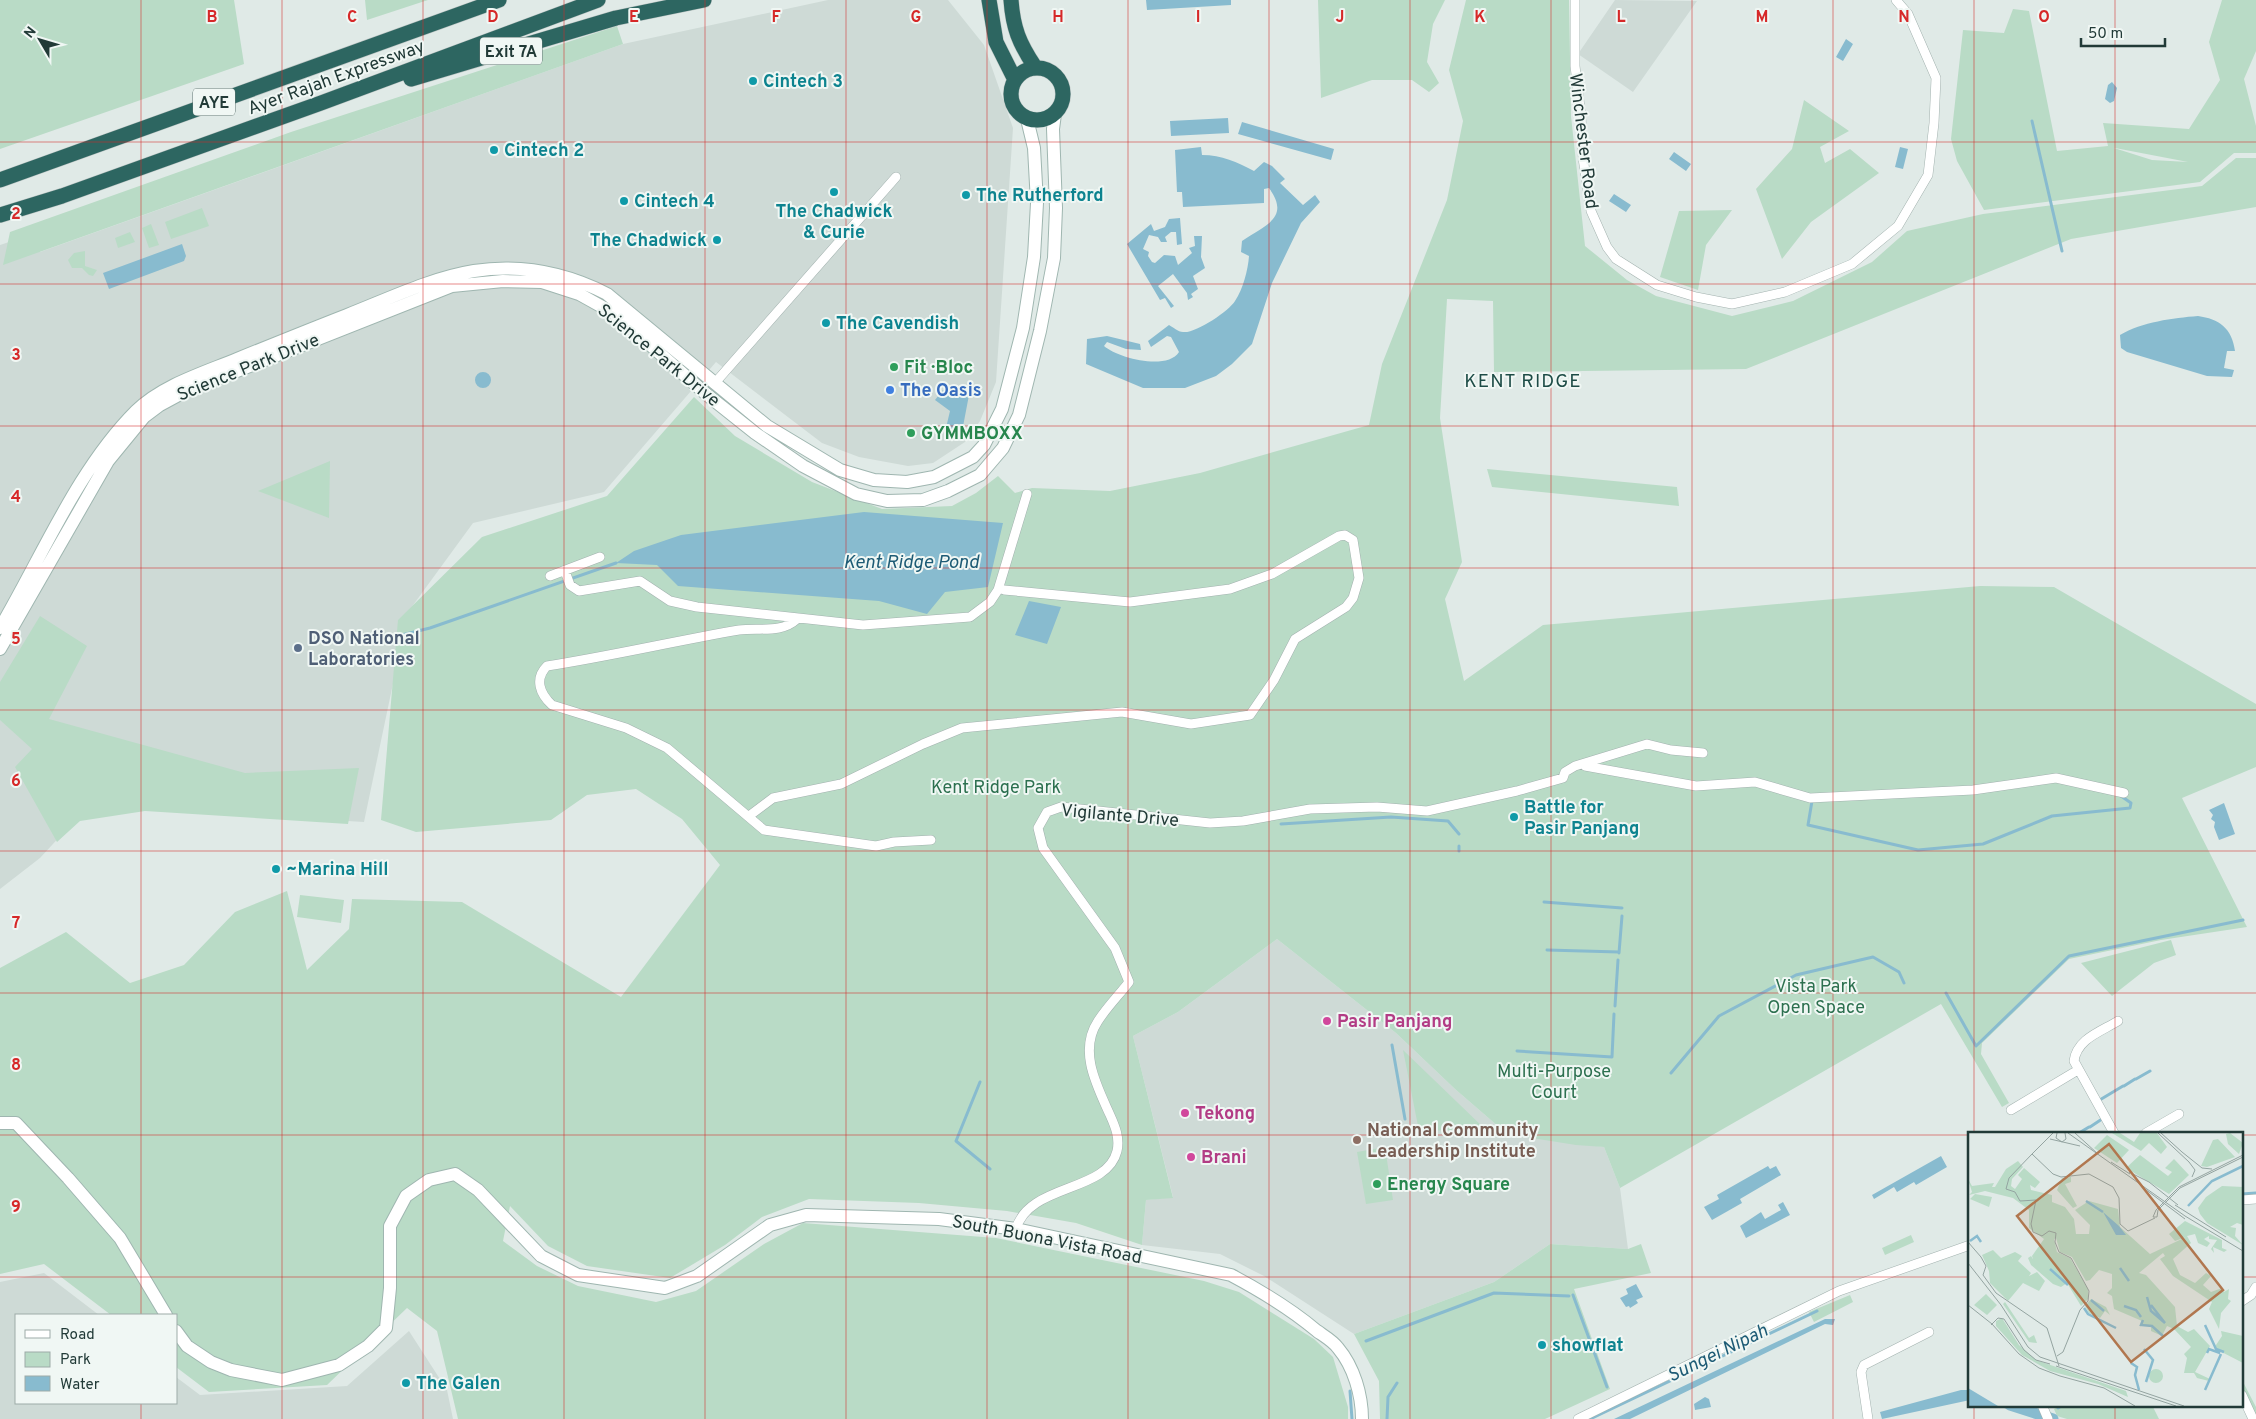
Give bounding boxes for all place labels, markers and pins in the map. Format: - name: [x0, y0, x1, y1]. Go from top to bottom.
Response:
- place label: Cintech 3: [763, 71, 843, 94]
- marker: Cintech 3: [747, 75, 759, 87]
- place label: Cintech 2: [504, 140, 584, 163]
- marker: Cintech 2: [488, 144, 500, 156]
- place label: The Rutherford: [976, 185, 1104, 208]
- marker: The Chadwick & Curie: [828, 186, 840, 198]
- marker: The Rutherford: [960, 189, 972, 201]
- place label: Cintech 4: [634, 191, 715, 214]
- marker: Cintech 4: [618, 195, 630, 207]
- place label: The Chadwick & Curie: [775, 201, 893, 245]
- place label: The Chadwick: [590, 230, 707, 253]
- marker: The Chadwick: [711, 234, 723, 246]
- place label: The Cavendish: [836, 313, 959, 336]
- marker: The Cavendish: [820, 317, 832, 329]
- place label: Fit · Bloc: [904, 357, 973, 380]
- marker: Fit · Bloc: [888, 361, 900, 373]
- place label: The Oasis: [900, 380, 982, 403]
- marker: The Oasis: [884, 384, 896, 396]
- place label: GYMMBOXX: [921, 423, 1023, 446]
- marker: GYMMBOXX: [905, 427, 917, 439]
- place label: DSO National Laboratories: [308, 628, 420, 672]
- marker: DSO National Laboratories: [292, 642, 304, 654]
- place label: Battle for Pasir Panjang: [1524, 797, 1639, 841]
- marker: Battle for Pasir Panjang: [1508, 811, 1520, 823]
- place label: ~Marina Hill: [286, 859, 388, 882]
- marker: ~Marina Hill: [270, 863, 282, 875]
- place label: Pasir Panjang: [1337, 1011, 1452, 1034]
- marker: Pasir Panjang: [1321, 1015, 1333, 1027]
- place label: Tekong: [1195, 1103, 1255, 1126]
- marker: Tekong: [1179, 1107, 1191, 1119]
- place label: National Community Leadership Institute: [1367, 1120, 1538, 1164]
- marker: National Community Leadership Institute: [1351, 1134, 1363, 1146]
- place label: Brani: [1201, 1147, 1247, 1170]
- marker: Brani: [1185, 1151, 1197, 1163]
- place label: Energy Square: [1387, 1174, 1510, 1197]
- marker: Energy Square: [1371, 1178, 1383, 1190]
- place label: showflat: [1552, 1335, 1624, 1358]
- marker: showflat: [1536, 1339, 1548, 1351]
- place label: The Galen: [416, 1373, 500, 1396]
- marker: The Galen: [400, 1377, 412, 1389]

